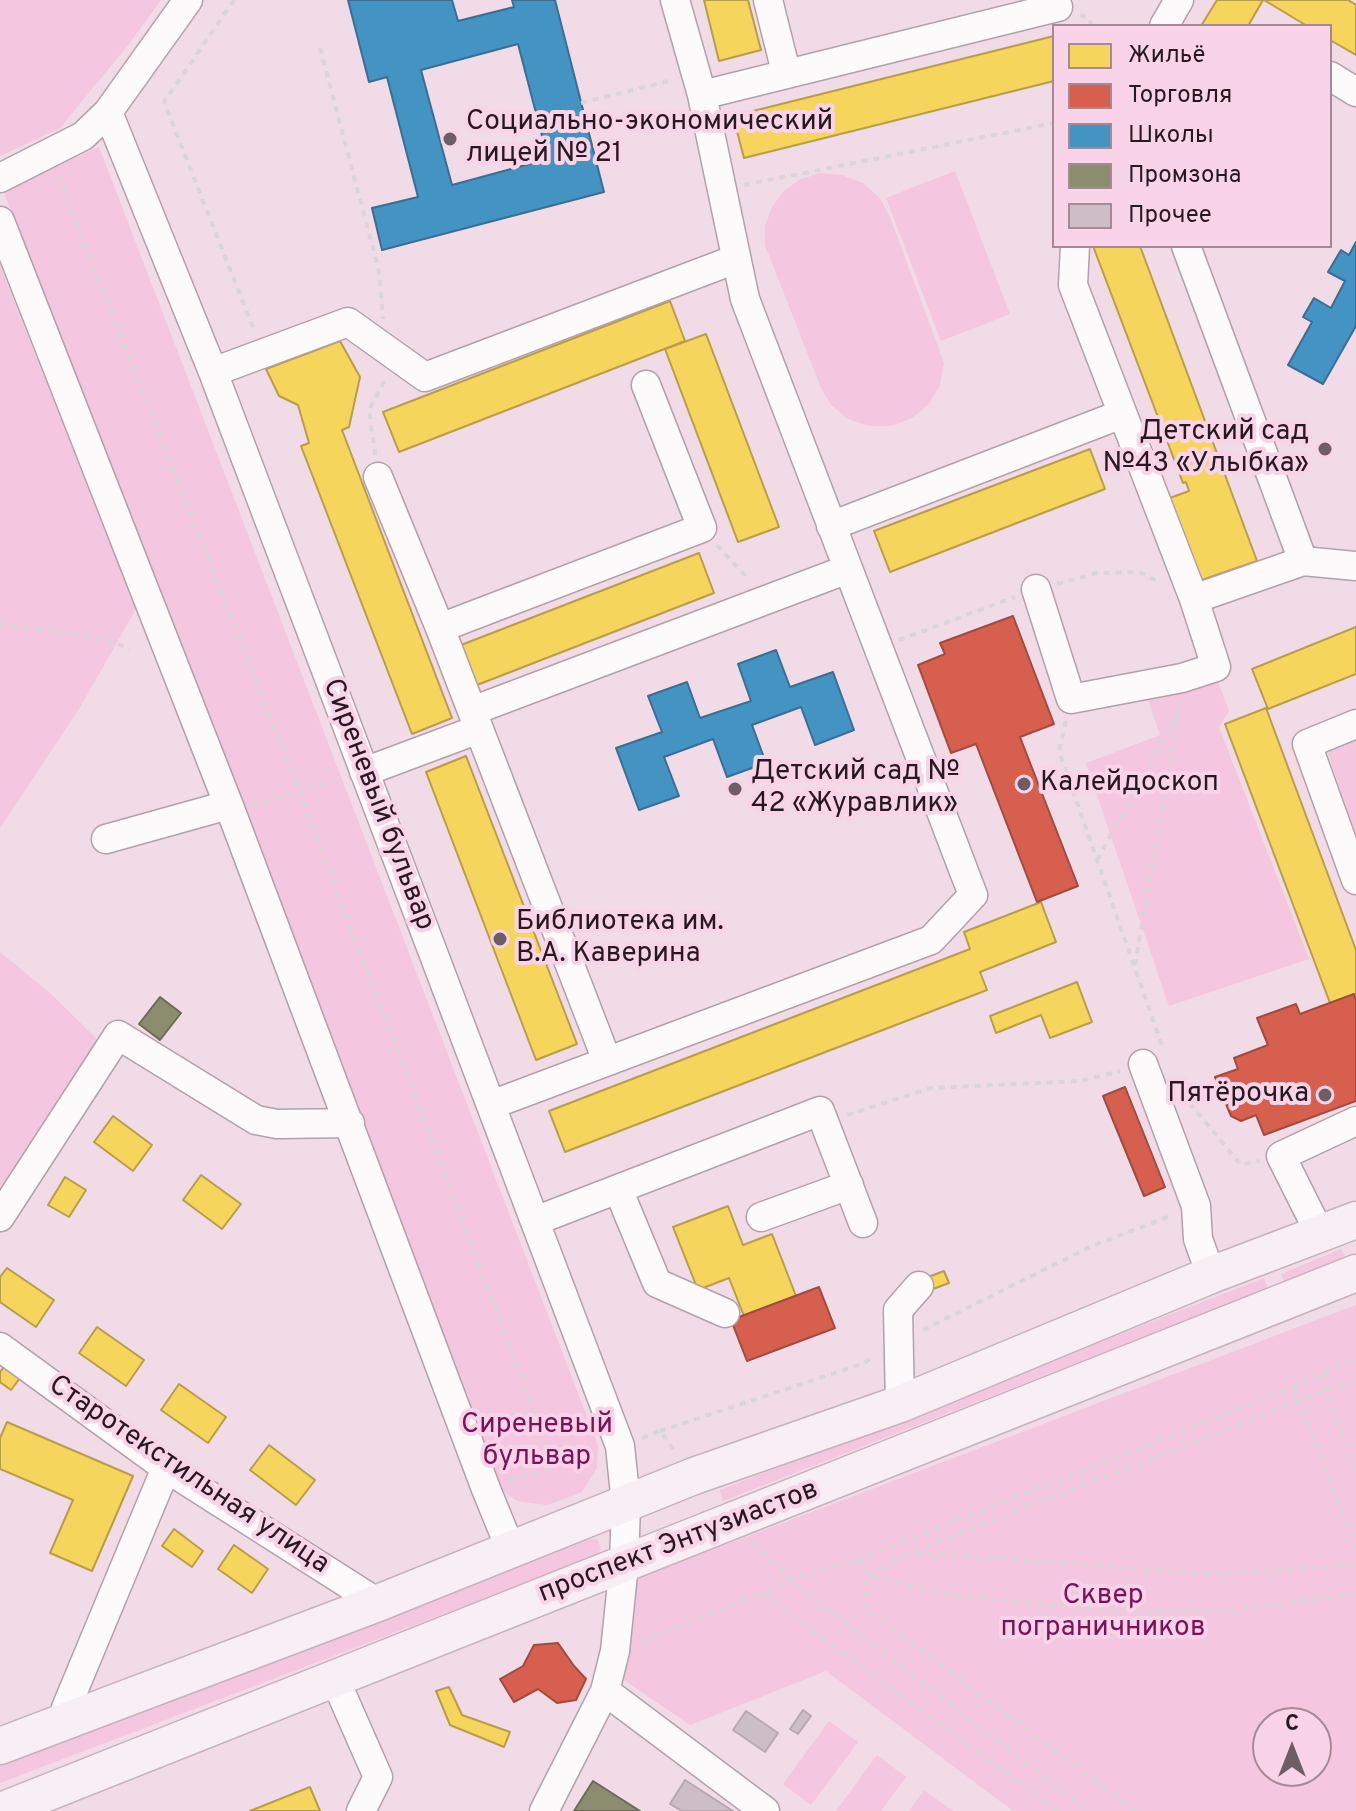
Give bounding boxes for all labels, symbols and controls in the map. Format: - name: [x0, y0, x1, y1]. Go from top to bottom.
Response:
- legend: [1052, 24, 1332, 248]
- text: Жильё: [1128, 41, 1205, 71]
- text: Торговля: [1128, 81, 1232, 111]
- place label: Социально-экономический лицей № 21: [466, 106, 833, 172]
- text: Школы: [1128, 121, 1214, 151]
- marker: Социально-экономический лицей № 21: [441, 130, 459, 148]
- text: Промзона: [1128, 161, 1241, 191]
- text: Прочее: [1128, 201, 1212, 231]
- place label: Детский сад №43 «Улыбка»: [1102, 416, 1309, 482]
- marker: Детский сад №43 «Улыбка»: [1316, 440, 1334, 458]
- street label: Сиреневый бульвар: [313, 674, 441, 936]
- place label: Детский сад № 42 «Журавлик»: [751, 756, 960, 822]
- place label: Калейдоскоп: [1040, 767, 1219, 801]
- marker: Калейдоскоп: [1015, 775, 1033, 793]
- marker: Детский сад № 42 «Журавлик»: [726, 780, 744, 798]
- place label: Библиотека им. В.А. Каверина: [516, 906, 724, 972]
- marker: Библиотека им. В.А. Каверина: [491, 930, 509, 948]
- place label: Пятёрочка: [1167, 1078, 1309, 1112]
- marker: Пятёрочка: [1316, 1086, 1334, 1104]
- street label: Старотекстильная улица: [41, 1369, 335, 1583]
- park label: Сиреневый бульвар: [461, 1409, 613, 1475]
- street label: проспект Энтузиастов: [534, 1474, 824, 1612]
- park label: Сквер пограничников: [1000, 1580, 1206, 1646]
- north arrow: [1252, 1707, 1332, 1787]
- text: С: [1285, 1711, 1299, 1738]

